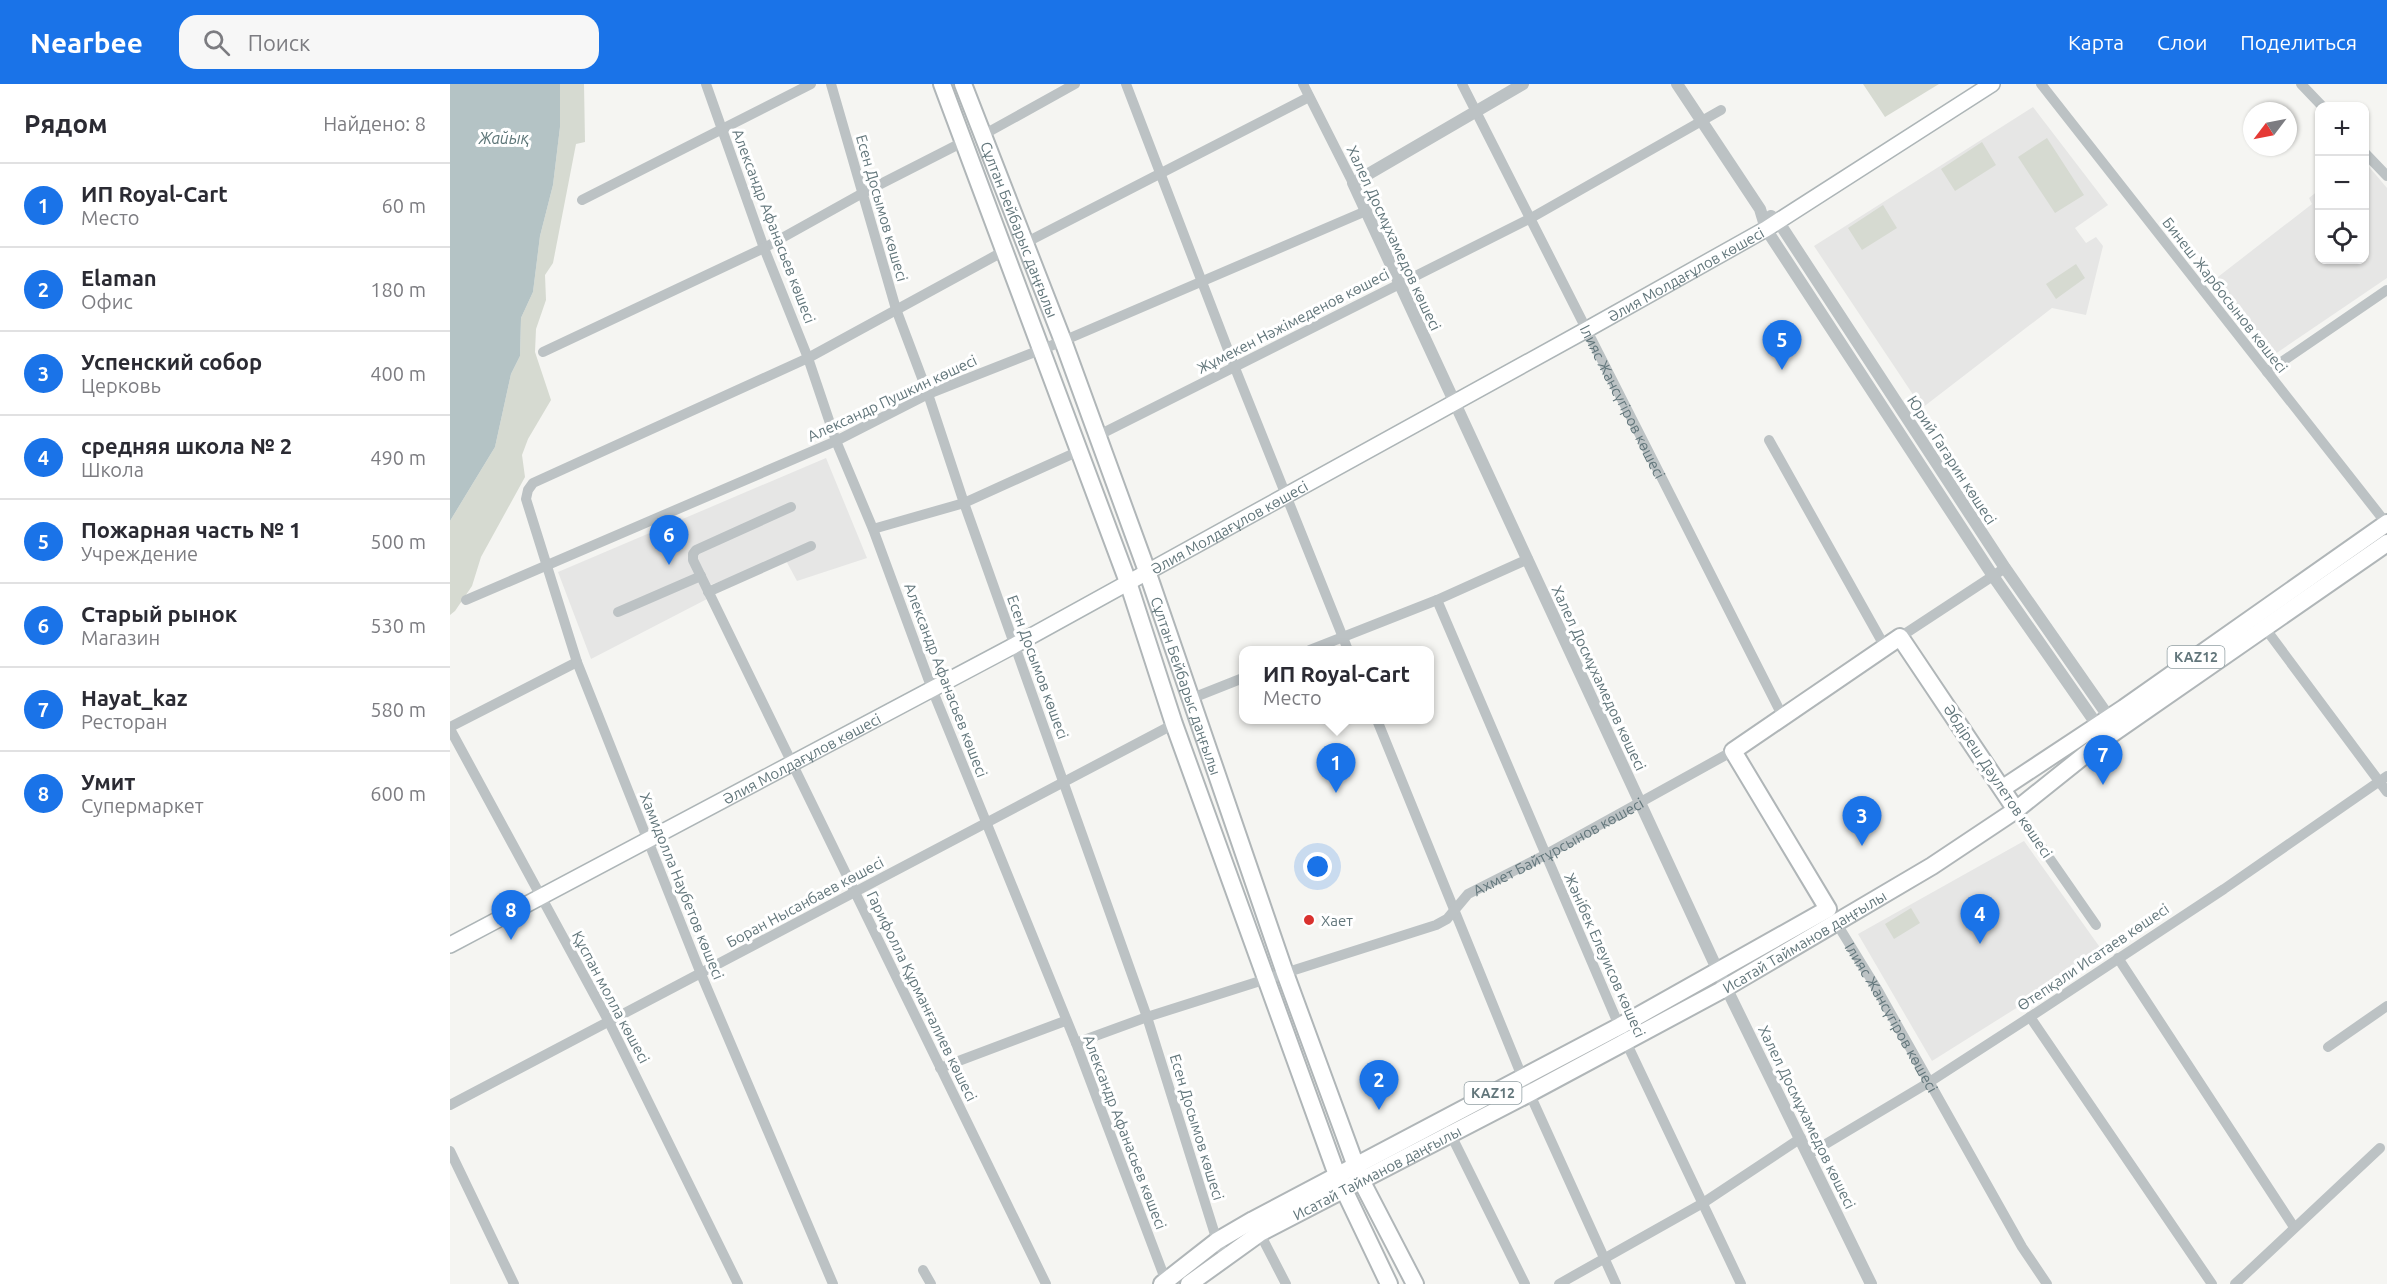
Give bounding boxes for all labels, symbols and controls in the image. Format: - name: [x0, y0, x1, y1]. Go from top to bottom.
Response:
- search box: [179, 15, 599, 69]
- icon: search: [200, 26, 233, 59]
- text: Nearbee: [30, 27, 143, 58]
- text: Поиск: [248, 30, 310, 55]
- text: Карта: [2068, 30, 2124, 54]
- text: Слои: [2157, 30, 2207, 54]
- text: Поделиться: [2240, 30, 2357, 54]
- north arrow: [2243, 102, 2297, 156]
- map controls: [2315, 102, 2369, 264]
- button: +: [2315, 102, 2369, 156]
- text: Рядом: [24, 109, 108, 138]
- text: Найдено: 8: [323, 112, 426, 135]
- street label: Александр Афанасьев көшесі: [729, 127, 819, 325]
- water label: Жайық: [478, 129, 530, 147]
- street label: Есен Досымов көшесі: [853, 133, 911, 283]
- street label: Сұлтан Бейбарыс даңғылы: [978, 139, 1061, 320]
- street label: Халел Досмұхамедов көшесі: [1344, 143, 1444, 333]
- button: −: [2315, 156, 2369, 210]
- text: ИП Royal-Cart: [81, 181, 228, 206]
- text: 1: [38, 194, 49, 217]
- text: 60 m: [382, 194, 426, 217]
- text: Место: [81, 206, 140, 229]
- button: locate: [2315, 210, 2369, 264]
- street label: Бинеш Жарбосынов көшесі: [2159, 214, 2291, 376]
- street label: Әлия Молдағұлов көшесі: [1604, 223, 1767, 325]
- text: Elaman: [81, 265, 157, 290]
- street label: Жұмекен Нәжімеденов көшесі: [1194, 265, 1392, 377]
- text: 2: [38, 278, 49, 301]
- text: 180 m: [370, 278, 426, 301]
- text: Офис: [81, 290, 133, 313]
- pin: 5: [1762, 320, 1802, 370]
- street label: Ілияс Жансүгіров көшесі: [1577, 322, 1669, 481]
- text: Успенский собор: [81, 349, 262, 374]
- street label: Александр Пушкин көшесі: [805, 351, 979, 445]
- text: 3: [38, 362, 49, 385]
- text: 400 m: [370, 362, 426, 385]
- text: Церковь: [81, 374, 161, 397]
- street label: Юрий Гагарин көшесі: [1904, 392, 2000, 528]
- text: cредняя школа № 2: [81, 433, 292, 458]
- text: 4: [38, 446, 49, 469]
- text: 490 m: [370, 446, 426, 469]
- text: Школа: [81, 458, 144, 481]
- street label: Әлия Молдағұлов көшесі: [1147, 477, 1310, 577]
- pin: 6: [650, 516, 688, 565]
- text: Пожарная часть № 1: [81, 517, 301, 542]
- text: 5: [38, 530, 49, 553]
- text: 500 m: [370, 530, 426, 553]
- text: Учреждение: [81, 542, 198, 565]
- street label: Александр Афанасьев көшесі: [901, 581, 991, 779]
- street label: Халел Досмұхамедов көшесі: [1549, 583, 1649, 773]
- street label: Есен Досымов көшесі: [1004, 593, 1072, 741]
- street label: Сұлтан Бейбарыс даңғылы: [1148, 594, 1225, 777]
- text: Старый рынок: [81, 601, 237, 626]
- text: 6: [38, 614, 49, 637]
- text: 530 m: [370, 614, 426, 637]
- text: Магазин: [81, 626, 160, 649]
- popup: [1239, 646, 1434, 724]
- road number: KAZ12: [2168, 646, 2224, 668]
- text: ИП Royal-Cart: [1263, 661, 1410, 686]
- text: Hayat_kaz: [81, 685, 187, 710]
- text: Место: [1263, 686, 1322, 709]
- text: 7: [38, 698, 49, 721]
- text: 580 m: [370, 698, 426, 721]
- street label: Әбдіреш Дәулетов көшесі: [1940, 701, 2056, 861]
- street label: Әлия Молдағұлов көшесі: [720, 709, 884, 807]
- text: Ресторан: [81, 710, 167, 733]
- pin: 7: [2084, 736, 2122, 785]
- pin: 1: [1316, 744, 1356, 793]
- text: Умит: [81, 769, 135, 794]
- text: 8: [38, 782, 49, 805]
- text: 600 m: [370, 782, 426, 805]
- street label: Хамидолла Наубетов көшесі: [637, 790, 727, 982]
- text: Супермаркет: [81, 794, 204, 817]
- street label: Ахмет Байтұрсынов көшесі: [1470, 794, 1646, 899]
- pin: 3: [1842, 796, 1882, 846]
- your location: [1303, 852, 1332, 881]
- street label: Боран Нысанбаев көшесі: [724, 853, 886, 951]
- street label: Жәнібек Елеуисов көшесі: [1561, 870, 1649, 1040]
- street label: Исатай Тайманов даңғылы: [1719, 886, 1889, 996]
- street label: Гарифолла Құрманғалиев көшесі: [864, 888, 980, 1104]
- pin: 8: [492, 890, 530, 940]
- pin: 4: [1960, 894, 2000, 944]
- street label: Өтепқали Исатаев көшесі: [2014, 900, 2172, 1014]
- place label: Хает: [1321, 912, 1353, 929]
- marker: Хает: [1302, 913, 1316, 927]
- street label: Құспан молла көшесі: [569, 928, 653, 1066]
- street label: Ілияс Жансүгіров көшесі: [1842, 939, 1942, 1095]
- street label: Халел Досмұхамедов көшесі: [1755, 1023, 1859, 1211]
- street label: Александр Афанасьев көшесі: [1080, 1033, 1170, 1231]
- street label: Есен Досымов көшесі: [1167, 1052, 1227, 1202]
- pin: 2: [1360, 1060, 1398, 1110]
- road number: KAZ12: [1464, 1082, 1522, 1104]
- street label: Исатай Тайманов даңғылы: [1290, 1122, 1464, 1223]

